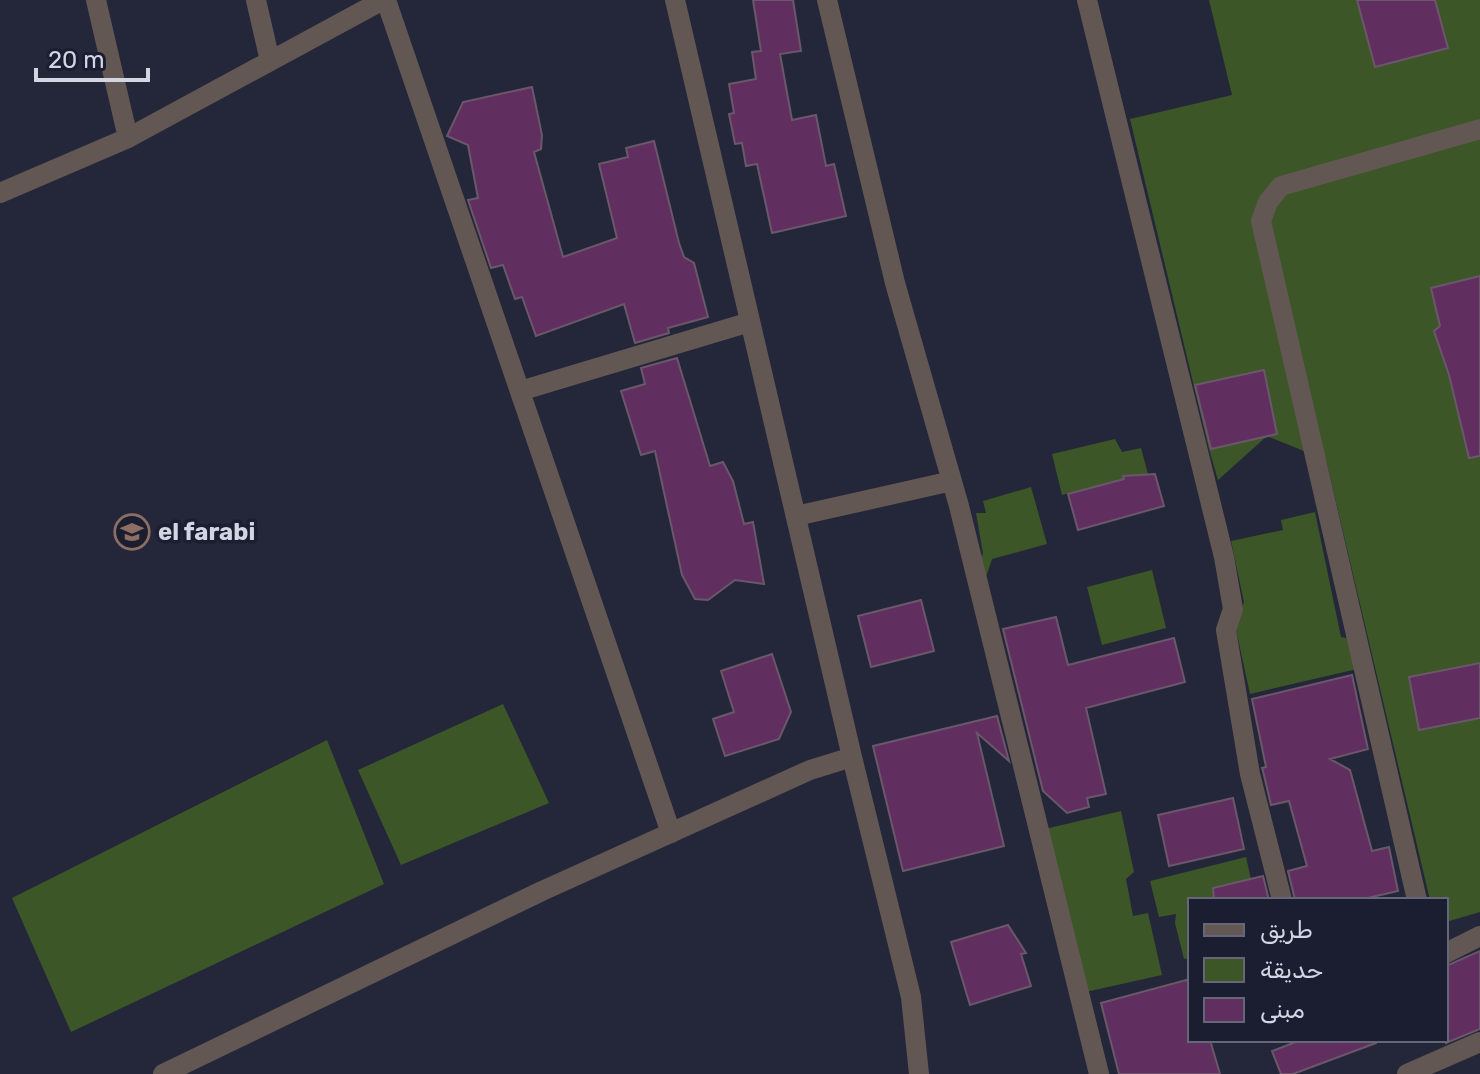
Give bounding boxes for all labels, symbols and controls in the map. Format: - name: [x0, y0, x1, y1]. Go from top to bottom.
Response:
- scale bar: [36, 32, 148, 82]
- text: 20 m: [48, 46, 105, 74]
- school or university icon: el farabi: [113, 513, 151, 551]
- place label: el farabi: [158, 518, 255, 546]
- legend: [1188, 898, 1448, 1042]
- text: طريق: [1260, 916, 1313, 944]
- text: حديقة: [1260, 956, 1323, 984]
- text: مبنى: [1260, 996, 1305, 1024]

